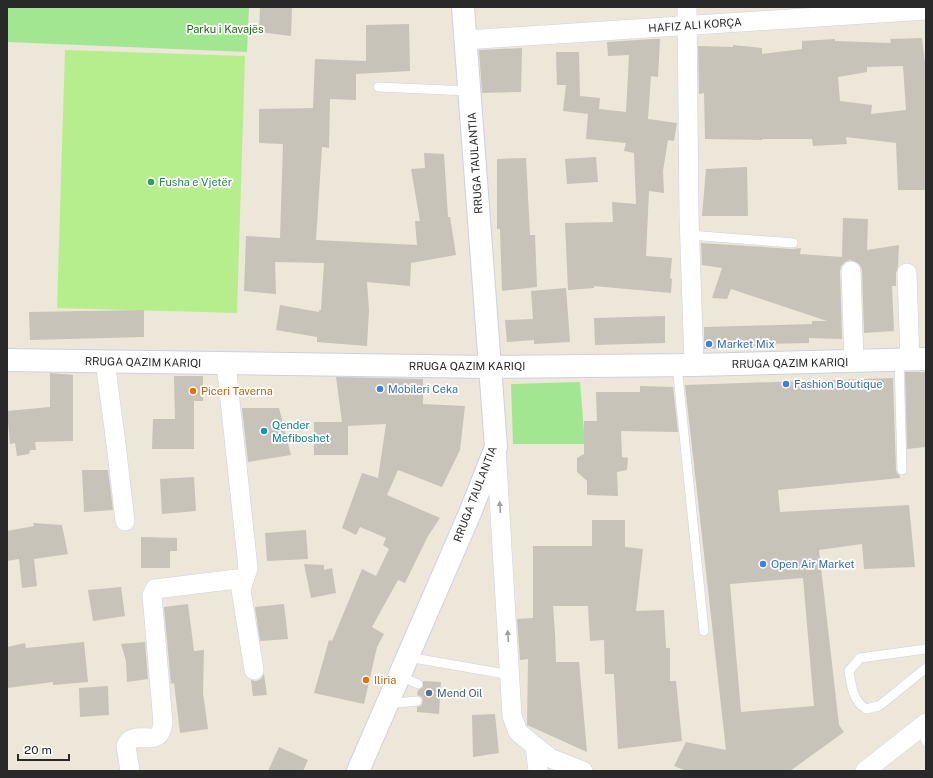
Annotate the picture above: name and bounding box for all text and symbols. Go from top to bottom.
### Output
street label: HAFIZ ALI KORÇA [648,16,742,35]
park label: Parku i Kavajës [186,23,264,35]
street label: RRUGA TAULANTIA [465,112,485,214]
place label: Fusha e Vjetër [159,176,232,188]
marker: Fusha e Vjetër [146,177,156,187]
place label: Market Mix [717,338,775,350]
marker: Market Mix [704,339,714,349]
street label: RRUGA QAZIM KARIQI [85,355,201,369]
street label: RRUGA QAZIM KARIQI [732,356,848,370]
street label: RRUGA QAZIM KARIQI [409,360,525,372]
place label: Fashion Boutique [794,378,883,390]
marker: Fashion Boutique [781,379,791,389]
place label: Mobileri Ceka [388,383,458,395]
marker: Mobileri Ceka [375,384,385,394]
place label: Piceri Taverna [201,385,273,397]
marker: Piceri Taverna [188,386,198,396]
place label: Qender Mefiboshet [272,419,330,444]
marker: Qender Mefiboshet [259,426,269,436]
street label: RRUGA TAULANTIA [451,444,499,544]
one-way arrow [496,501,503,513]
place label: Open Air Market [771,558,855,570]
marker: Open Air Market [758,559,768,569]
one-way arrow [505,630,512,642]
place label: Iliria [374,674,396,686]
marker: Iliria [361,675,371,685]
place label: Mend Oil [437,687,483,699]
marker: Mend Oil [424,688,434,698]
scale bar [18,736,69,762]
text: 20 m [24,743,52,757]

